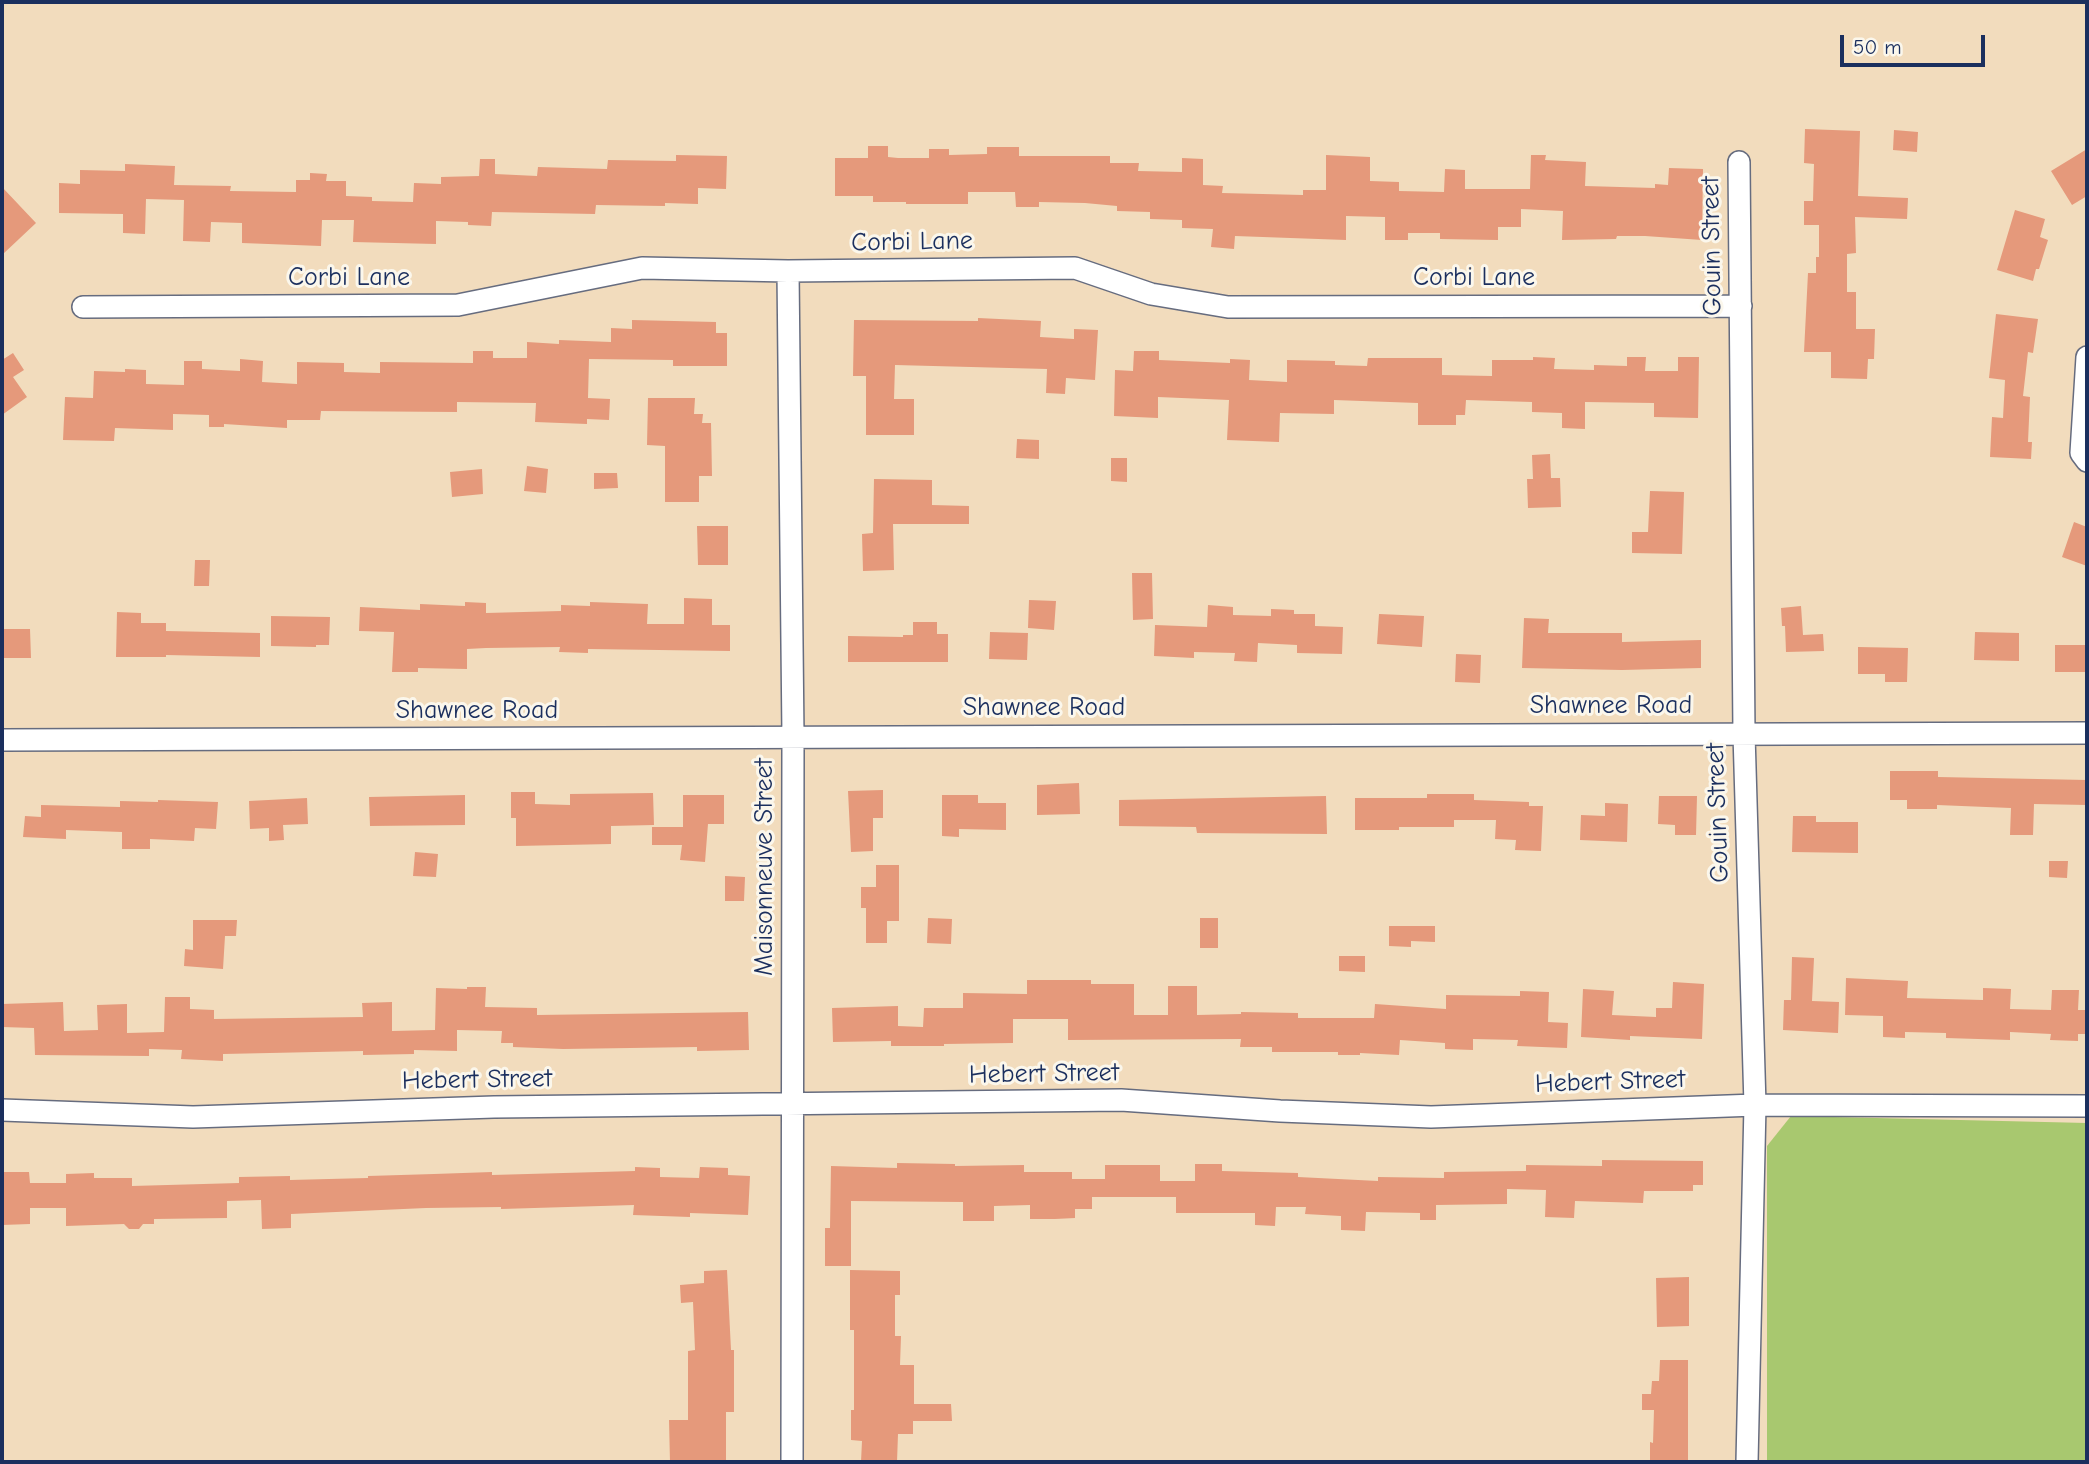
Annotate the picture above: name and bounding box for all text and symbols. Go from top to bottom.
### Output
scale bar [1844,21,1989,65]
text: 50 m [1853,35,1902,59]
street label: Gouin Street [1695,176,1729,316]
street label: Corbi Lane [851,225,973,259]
street label: Corbi Lane [288,262,410,294]
street label: Corbi Lane [1413,262,1535,294]
street label: Shawnee Road [1530,690,1692,722]
street label: Shawnee Road [963,692,1125,724]
street label: Shawnee Road [396,695,558,727]
street label: Gouin Street [1700,743,1736,883]
street label: Maisonneuve Street [749,758,781,976]
street label: Hebert Street [969,1057,1119,1091]
street label: Hebert Street [402,1063,552,1097]
street label: Hebert Street [1534,1064,1686,1100]

